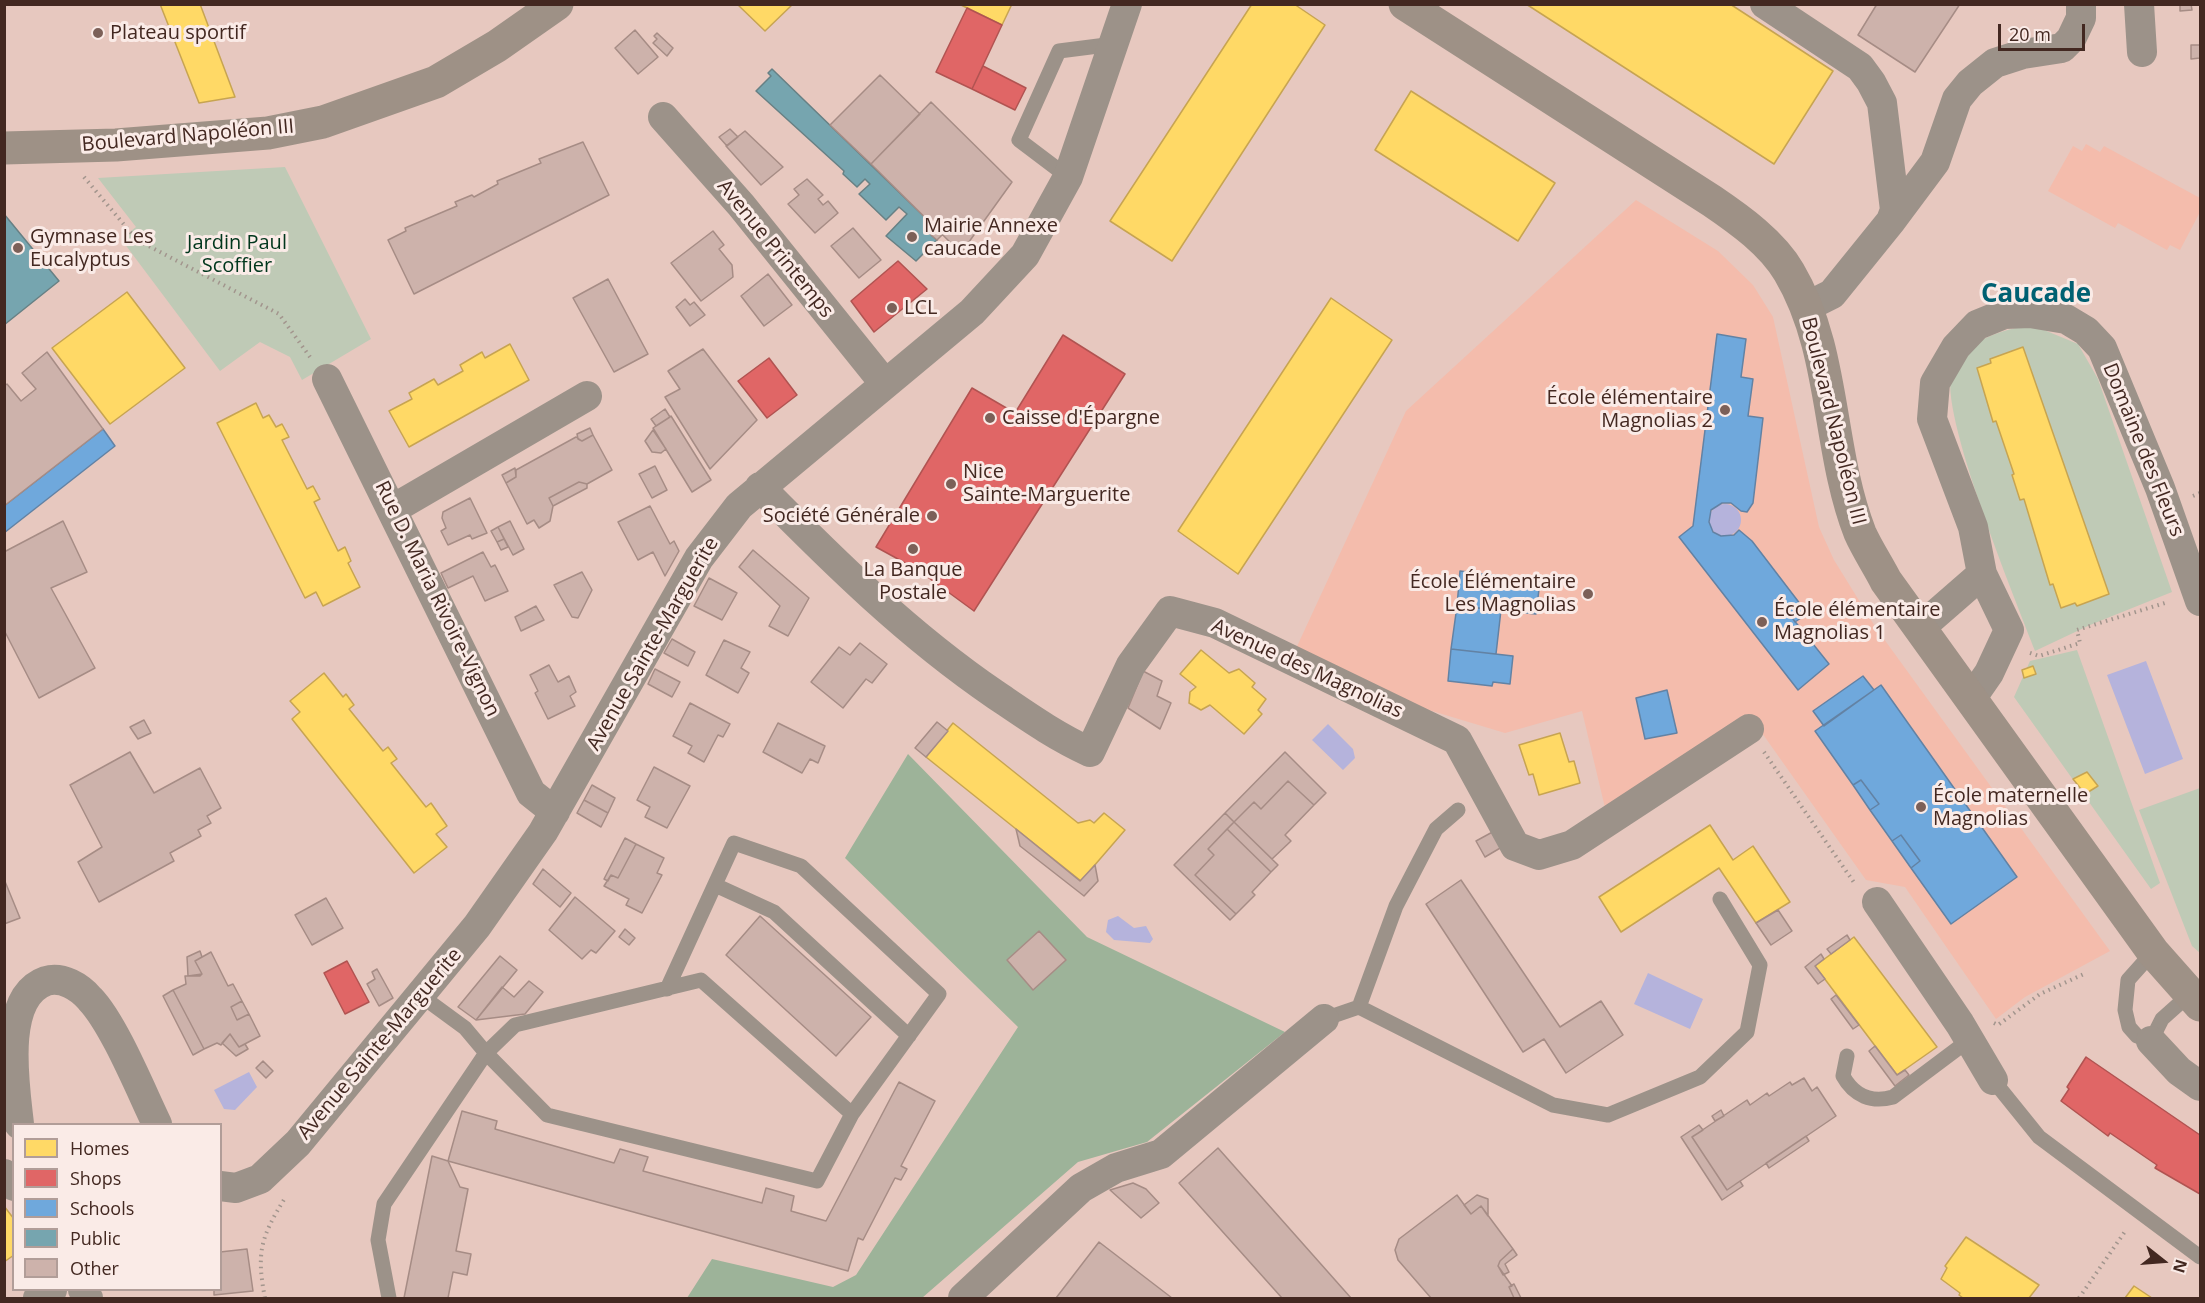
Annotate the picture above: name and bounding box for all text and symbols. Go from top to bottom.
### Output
scale bar [2001,12,2088,50]
place label: Plateau sportif [110,21,246,45]
text: 20 m [2009,22,2051,46]
marker: Plateau sportif [91,26,105,40]
street label: Boulevard Napoléon III [81,115,295,157]
street label: Avenue Printemps [712,175,838,323]
place label: Mairie Annexe caucade [924,214,1058,261]
place label: Gymnase Les Eucalyptus [30,225,154,272]
marker: Mairie Annexe caucade [905,230,919,244]
park label: Jardin Paul Scoffier [187,231,287,278]
marker: Gymnase Les Eucalyptus [11,241,25,255]
district label: Caucade [1981,279,2091,311]
place label: LCL [904,296,937,320]
marker: LCL [885,301,899,315]
street label: Boulevard Napoléon III [1796,315,1870,527]
street label: Domaine des Fleurs [2097,360,2189,540]
place label: École élémentaire Magnolias 2 [1547,386,1713,433]
marker: École élémentaire Magnolias 2 [1718,403,1732,417]
place label: Caisse d'Épargne [1002,406,1160,430]
marker: Caisse d'Épargne [983,411,997,425]
place label: Nice Sainte-Marguerite [963,460,1130,507]
street label: Rue D. Maria Rivoire-Vignon [369,477,505,721]
marker: Nice Sainte-Marguerite [944,477,958,491]
place label: Société Générale [763,504,920,528]
marker: Société Générale [925,509,939,523]
street label: Avenue Sainte-Marguerite [582,533,724,755]
marker: La Banque Postale [906,542,920,556]
place label: La Banque Postale [864,558,962,605]
place label: École Élémentaire Les Magnolias [1410,570,1576,617]
marker: École Élémentaire Les Magnolias [1581,587,1595,601]
place label: École élémentaire Magnolias 1 [1774,598,1940,645]
street label: Avenue des Magnolias [1208,614,1406,724]
marker: École élémentaire Magnolias 1 [1755,615,1769,629]
place label: École maternelle Magnolias [1933,784,2088,831]
marker: École maternelle Magnolias [1914,800,1928,814]
street label: Avenue Sainte-Marguerite [293,944,467,1144]
legend [12,1123,222,1291]
text: Homes [70,1136,129,1160]
text: Shops [70,1166,121,1190]
text: Schools [70,1196,134,1220]
text: Public [70,1226,121,1250]
north arrow [2133,1231,2193,1291]
text: Other [70,1256,119,1280]
text: N [2168,1257,2193,1276]

